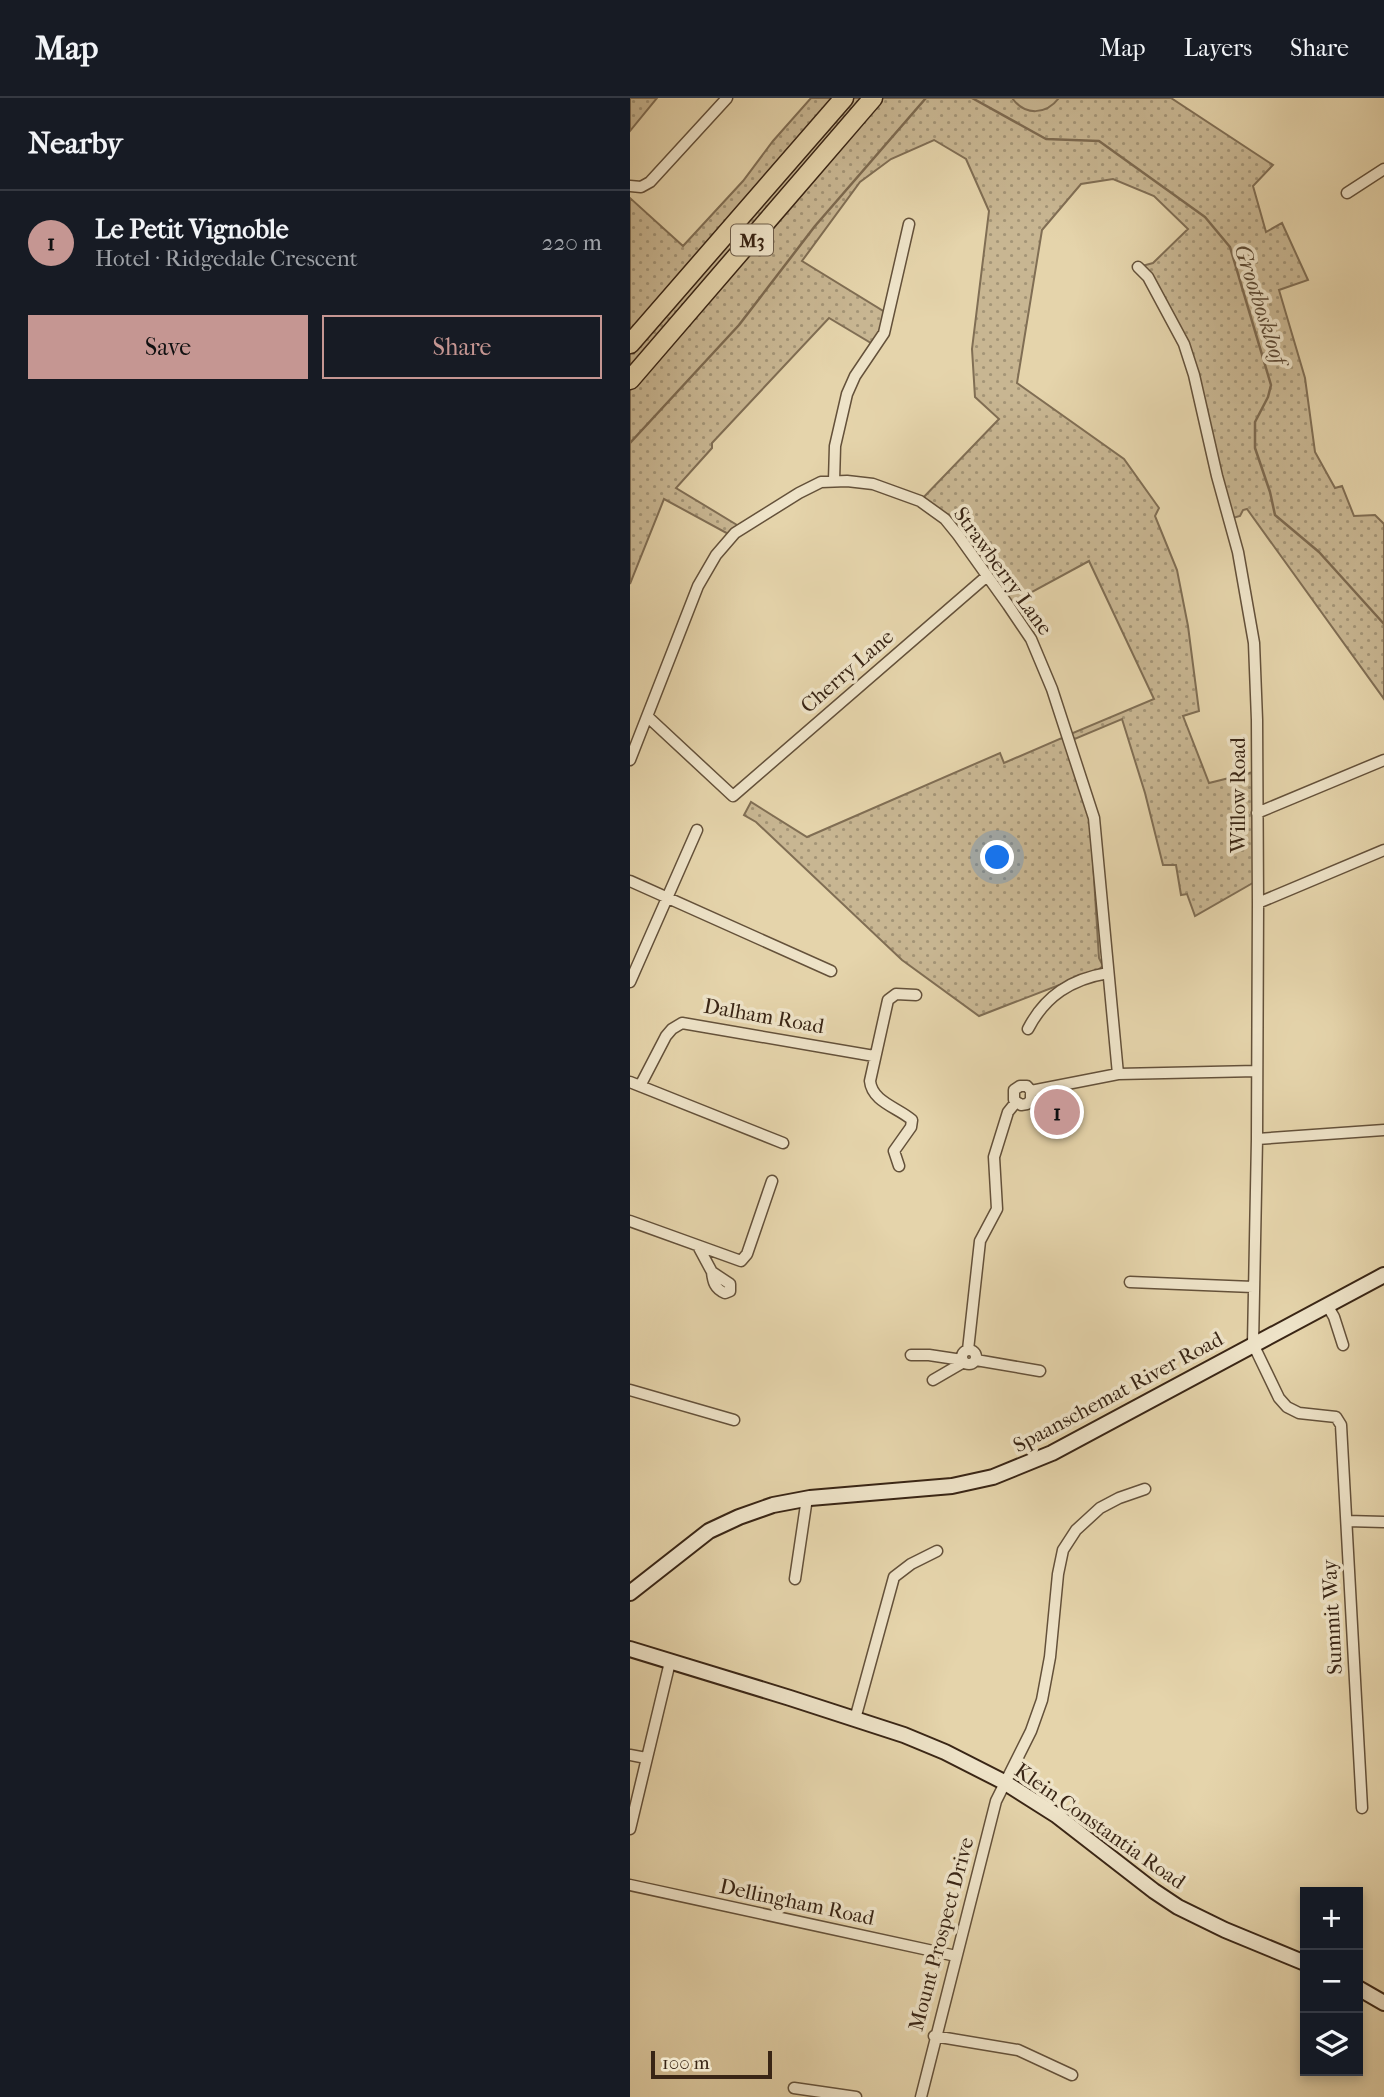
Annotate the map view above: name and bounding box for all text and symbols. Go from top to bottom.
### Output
text: Map [35,29,98,68]
text: Map [1100,34,1146,62]
text: Layers [1184,34,1252,62]
text: Share [1290,34,1349,62]
text: Nearby [28,126,123,161]
text: Le Petit Vignoble [95,214,289,245]
road number: M3 [731,224,773,256]
text: 1 [47,229,55,256]
text: 220 m [542,229,602,256]
water label: Grootboskloof [1228,241,1294,373]
text: Hotel · Ridgedale Crescent [95,245,358,272]
button: Save [28,315,308,379]
button: Share [322,315,602,379]
street label: Strawberry Lane [949,502,1057,640]
street label: Cherry Lane [796,624,898,718]
street label: Willow Road [1226,737,1250,854]
your location [980,840,1014,874]
street label: Dalham Road [702,994,827,1038]
pin: 1 [1034,1086,1080,1138]
street label: Spaanschemat River Road [1009,1326,1227,1457]
street label: Summit Way [1317,1558,1347,1675]
street label: Klein Constantia Road [1010,1758,1190,1894]
street label: Mount Prospect Drive [904,1835,978,2033]
street label: Dellingham Road [717,1874,877,1930]
map controls [1300,1887,1363,2076]
button: + [1300,1887,1363,1950]
button: − [1300,1950,1363,2013]
button: layers [1300,2013,1363,2076]
scale bar [651,2048,772,2080]
text: 100 m [662,2052,710,2074]

